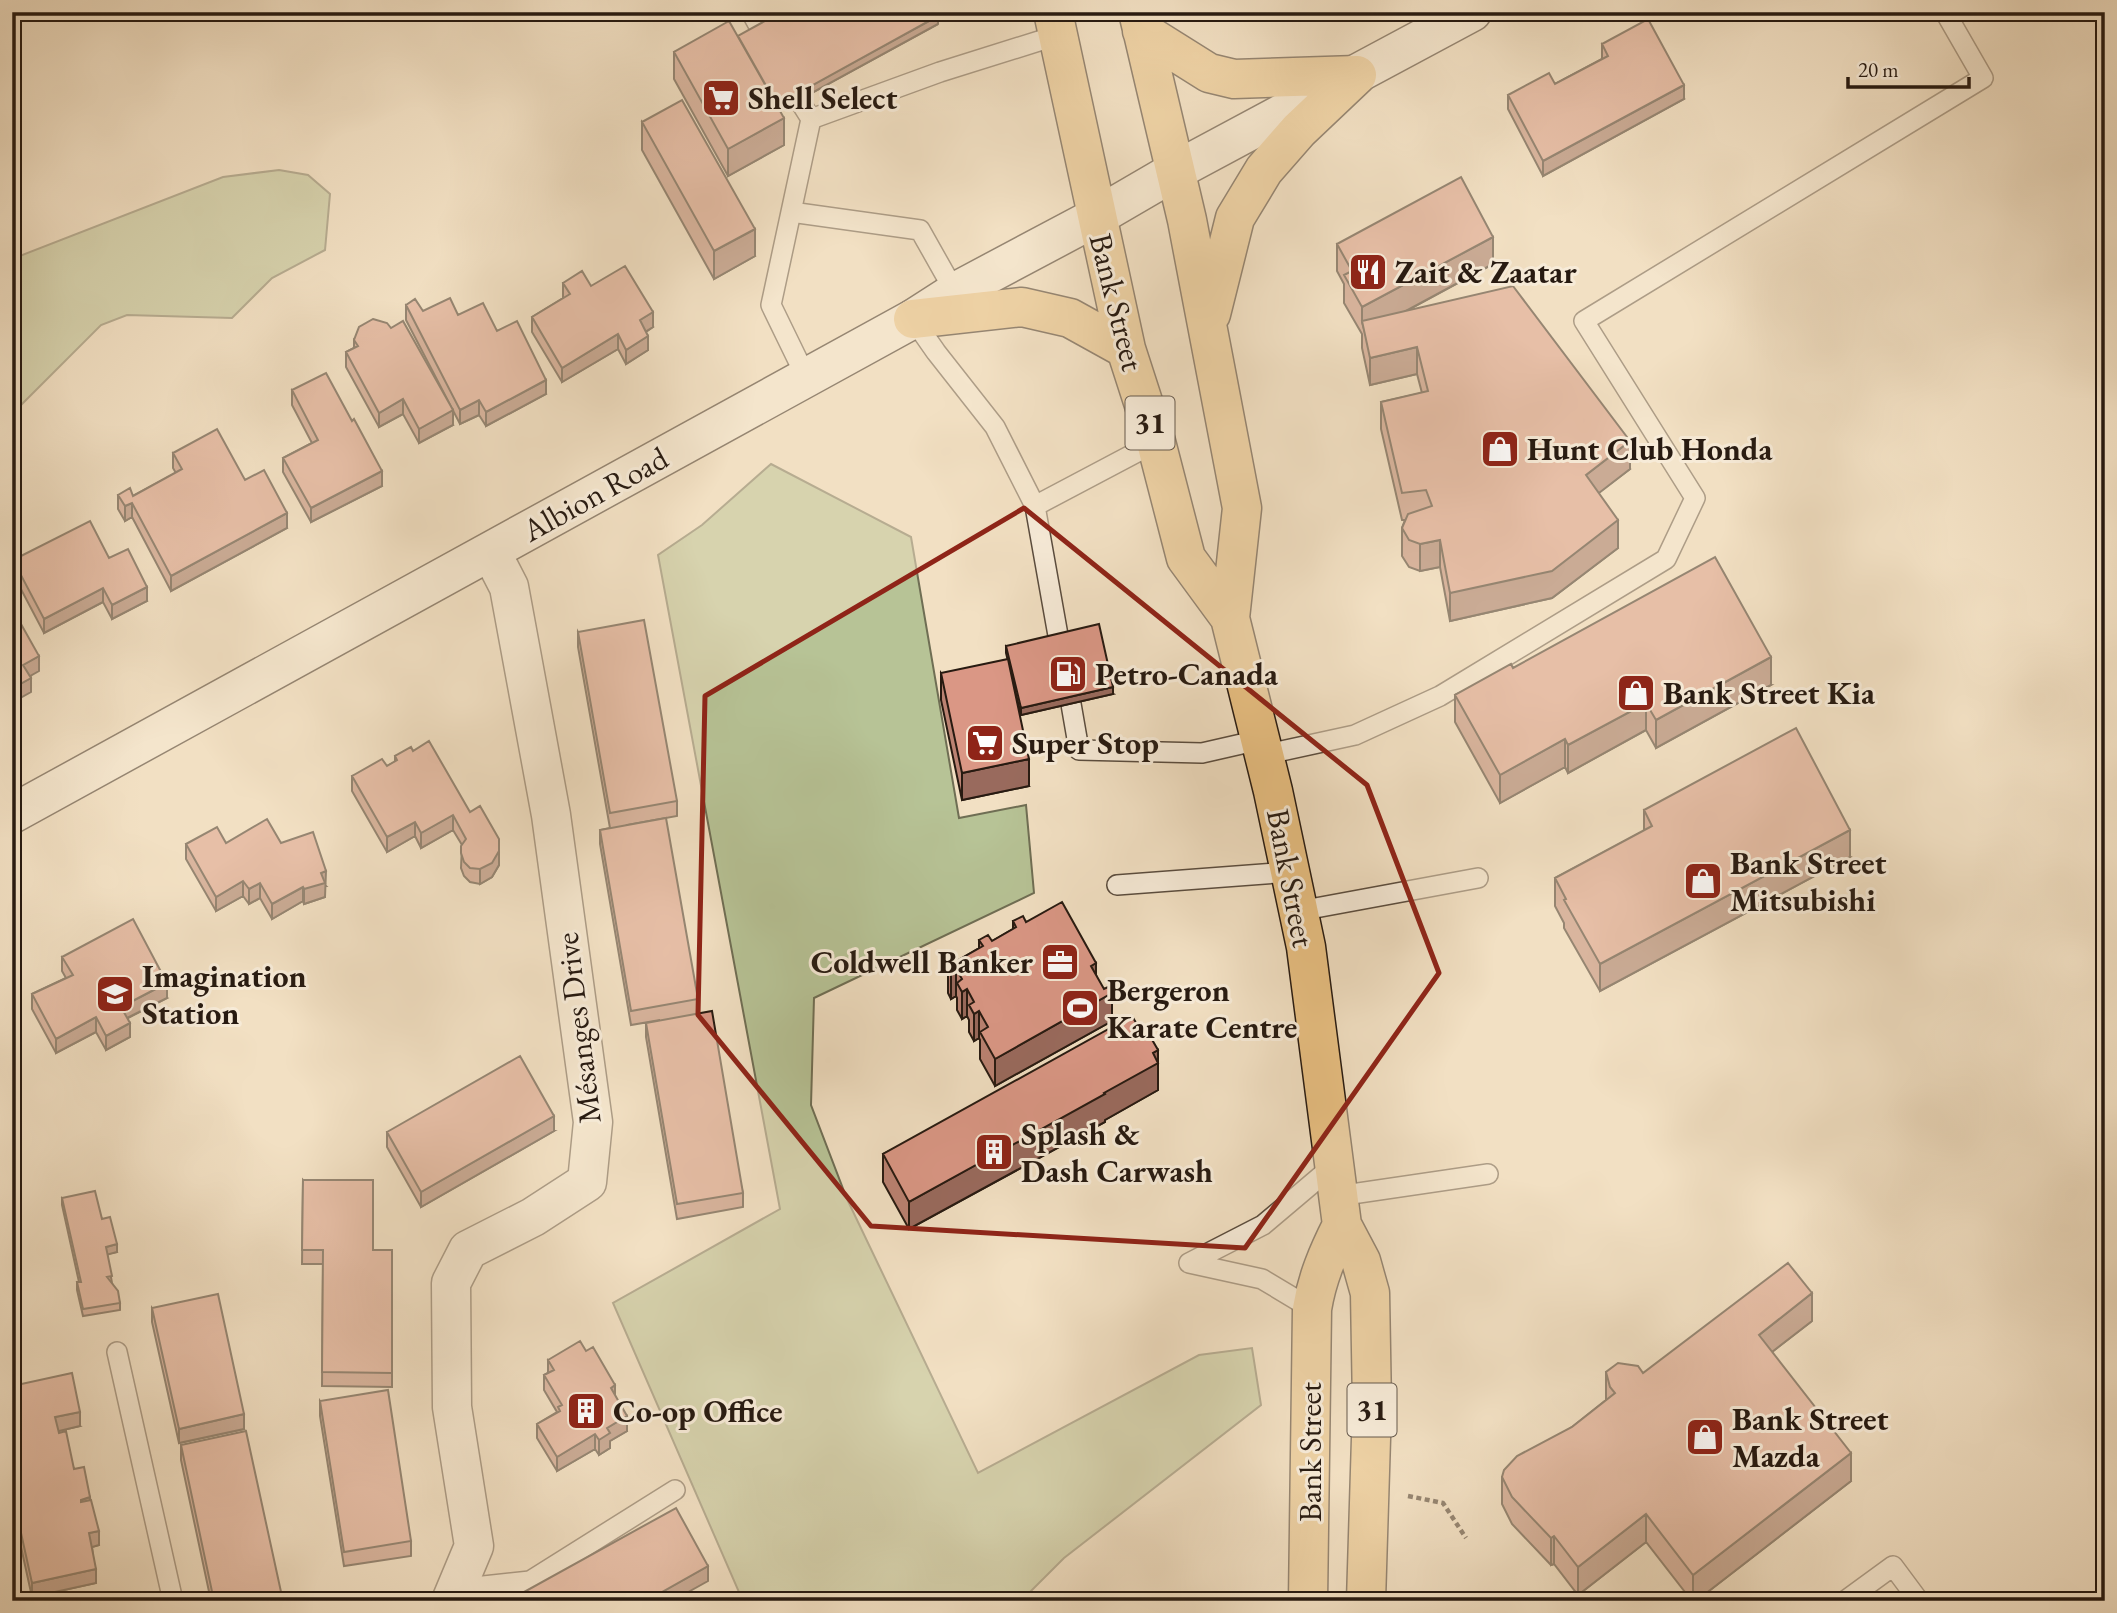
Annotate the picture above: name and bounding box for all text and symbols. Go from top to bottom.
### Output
scale bar [1848,46,1968,90]
text: 20 m [1858,56,1899,83]
supermarket icon: Shell Select [700,77,742,119]
place label: Shell Select [748,77,897,119]
street label: Bank Street [1080,229,1154,375]
restaurant icon: Zait & Zaatar [1347,251,1389,293]
place label: Zait & Zaatar [1395,251,1577,293]
road number: 31 [1126,396,1174,450]
shop icon: Hunt Club Honda [1479,428,1521,470]
place label: Hunt Club Honda [1527,428,1774,470]
street label: Albion Road [514,436,676,552]
fuel station icon: Petro-Canada [1047,653,1089,695]
place label: Petro-Canada [1095,653,1279,695]
shop icon: Bank Street Kia [1615,672,1657,714]
place label: Bank Street Kia [1663,672,1876,714]
supermarket icon: Super Stop [964,722,1006,764]
place label: Super Stop [1012,722,1159,764]
street label: Bank Street [1257,805,1325,951]
place label: Bank Street Mitsubishi [1730,842,1887,921]
shop icon: Bank Street Mitsubishi [1682,860,1724,902]
street label: Mésanges Drive [545,930,611,1126]
place label: Coldwell Banker [811,941,1034,983]
office icon: Coldwell Banker [1039,941,1081,983]
place label: Imagination Station [142,955,307,1034]
place label: Bergeron Karate Centre [1107,969,1297,1048]
school or university icon: Imagination Station [94,973,136,1015]
sports icon: Bergeron Karate Centre [1059,987,1101,1029]
place label: Splash & Dash Carwash [1021,1113,1213,1192]
building icon: Splash & Dash Carwash [973,1131,1015,1173]
street label: Bank Street [1289,1382,1331,1522]
road number: 31 [1348,1384,1396,1436]
building icon: Co-op Office [565,1390,607,1432]
place label: Co-op Office [613,1390,783,1432]
place label: Bank Street Mazda [1732,1398,1889,1477]
shop icon: Bank Street Mazda [1684,1416,1726,1458]

